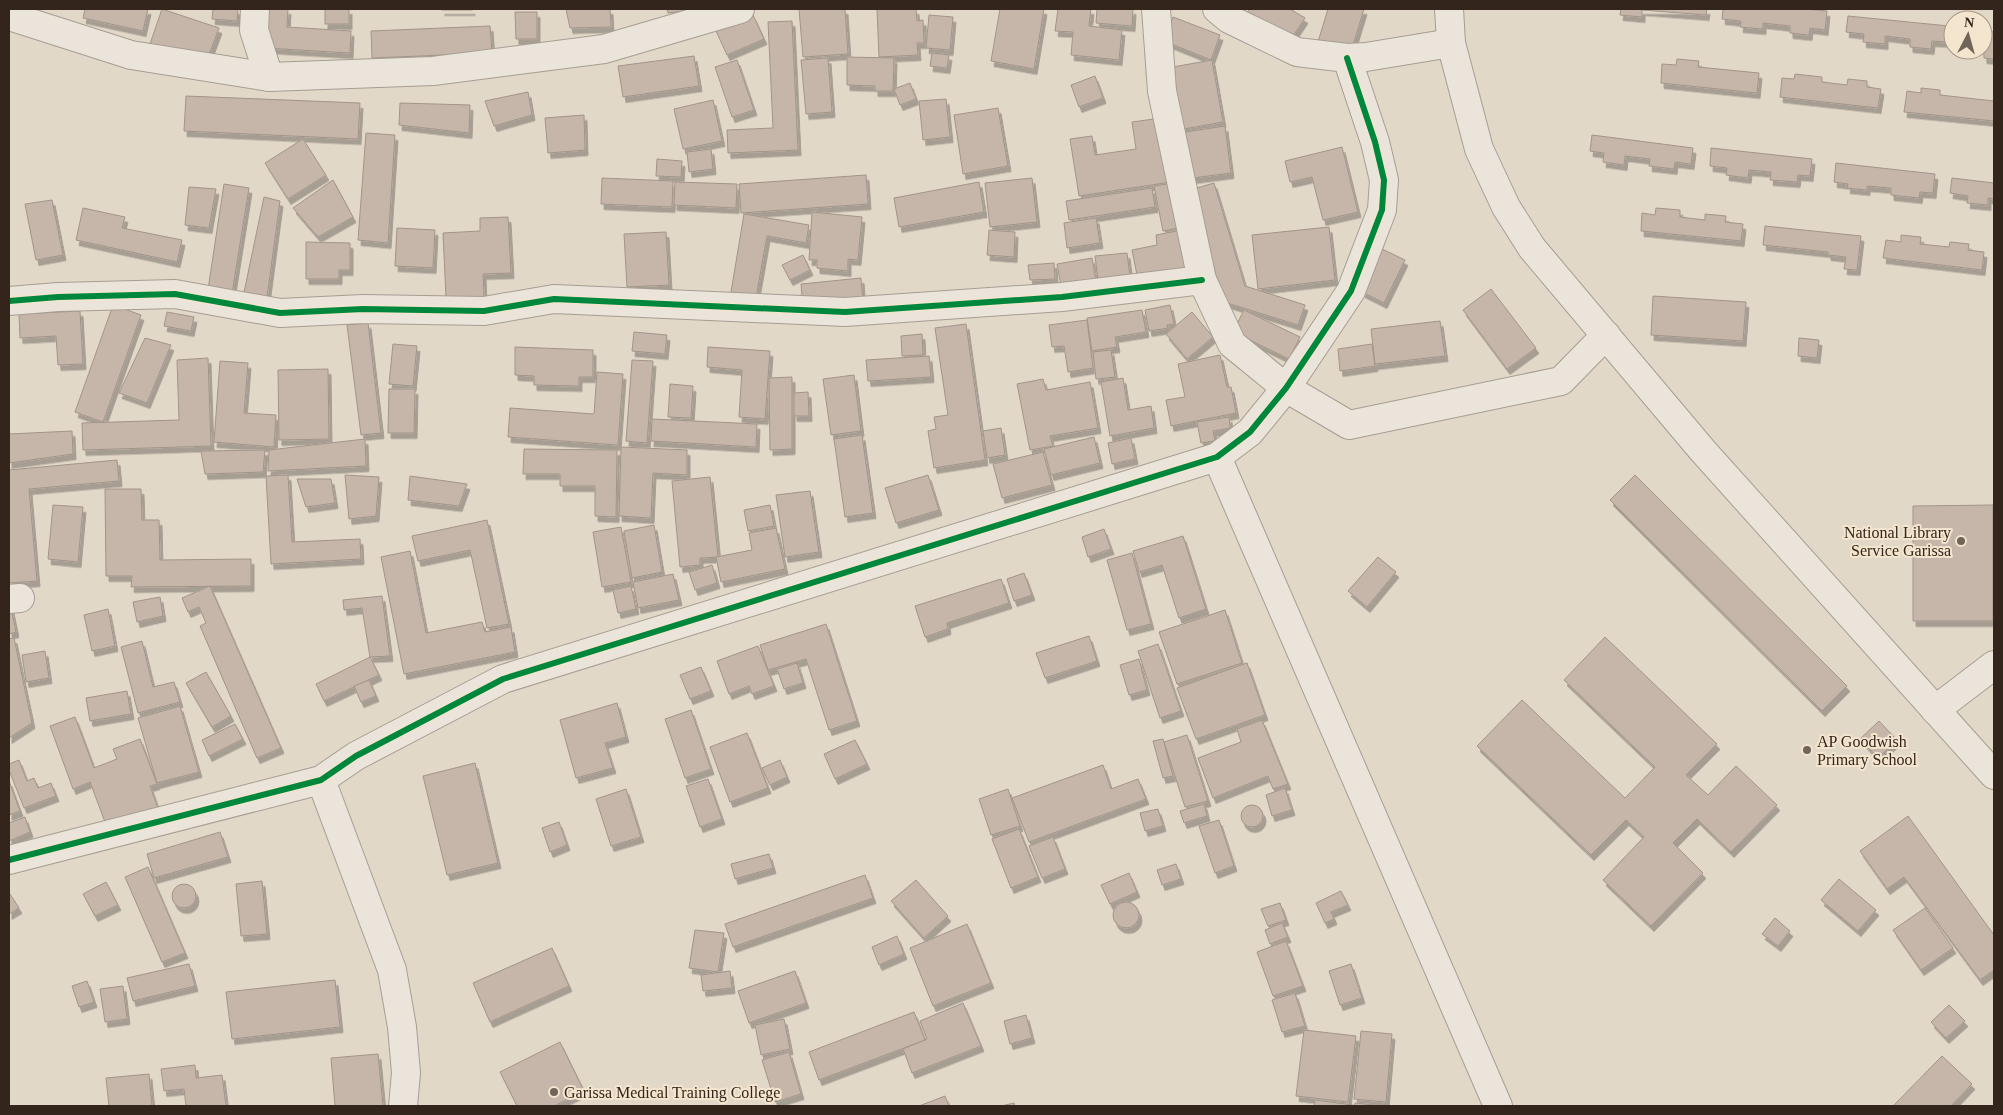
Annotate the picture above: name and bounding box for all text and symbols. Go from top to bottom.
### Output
north arrow [1943,10,1993,60]
text: N [1963,15,1975,31]
place label: National Library Service Garissa [1844,524,1951,559]
marker: National Library Service Garissa [1955,535,1967,547]
place label: AP Goodwish Primary School [1817,733,1918,769]
marker: AP Goodwish Primary School [1801,744,1813,756]
place label: Garissa Medical Training College [564,1084,780,1102]
marker: Garissa Medical Training College [548,1086,560,1098]

